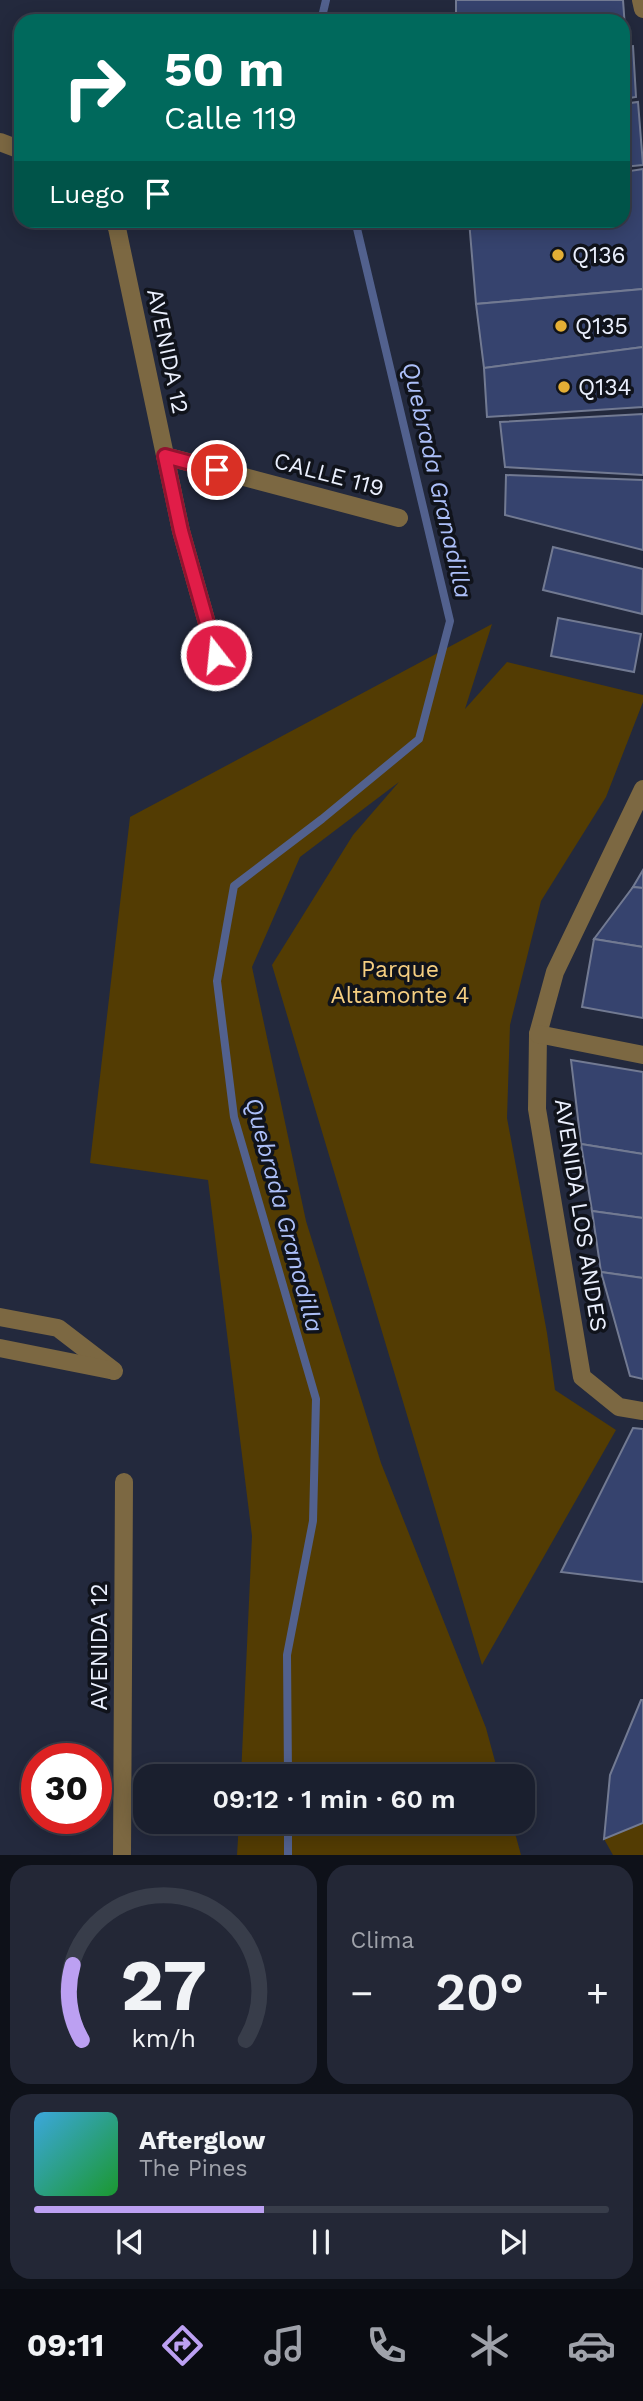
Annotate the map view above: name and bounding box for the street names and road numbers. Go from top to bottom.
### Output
street label: AVENIDA 12 [141,286,194,416]
street label: CALLE 119 [271,447,387,502]
street label: AVENIDA LOS ANDES [549,1097,612,1333]
street label: AVENIDA 12 [86,1583,113,1711]

